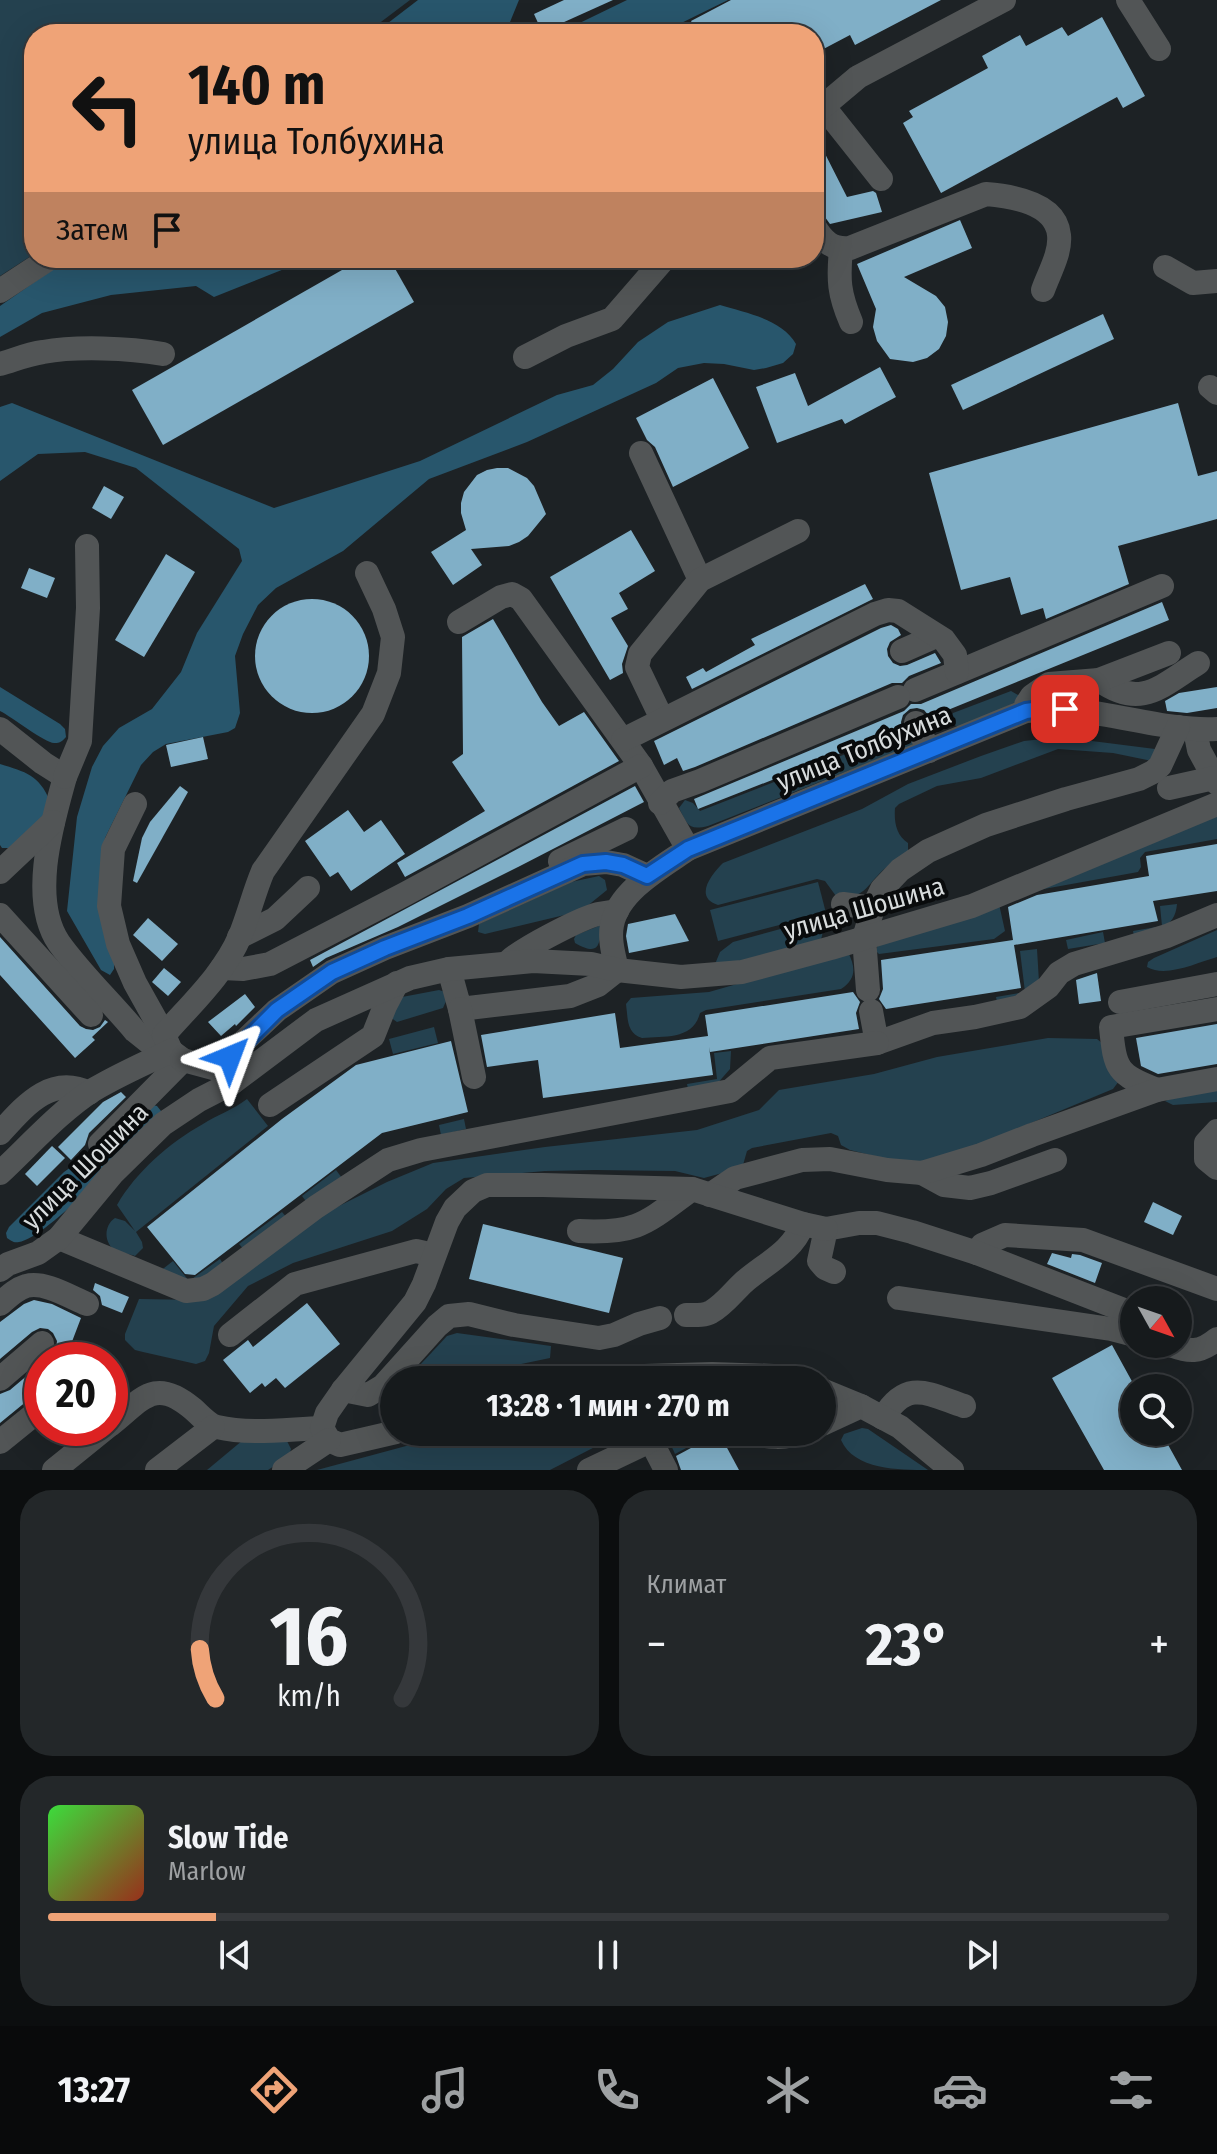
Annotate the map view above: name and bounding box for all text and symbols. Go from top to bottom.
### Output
text: 140 m [188,52,325,119]
icon: left [56,56,160,160]
text: улица Толбухина [188,120,445,164]
icon: arrive [145,208,189,252]
text: Затем [56,212,129,248]
pin [1031,675,1099,743]
icon: arrive [1043,687,1087,731]
street label: улица Толбухина [772,699,956,798]
street label: улица Шошина [780,871,948,946]
position arrow [188,1015,272,1099]
street label: улица Шошина [16,1097,155,1236]
north arrow [1120,1286,1192,1358]
map controls [1120,1286,1192,1446]
speed limit sign: 20 [24,1342,128,1446]
button: search [1120,1374,1192,1446]
text: 13:28 · 1 мин · 270 m [486,1388,730,1424]
text: Климат [647,1569,726,1600]
text: 16 [270,1587,349,1687]
text: 23° [866,1609,950,1681]
text: − [647,1618,666,1671]
text: + [1149,1618,1169,1671]
text: km/h [277,1679,341,1714]
text: Slow Tide [168,1820,289,1856]
text: Marlow [168,1856,246,1887]
icon: previous [213,1933,257,1977]
icon: pause [586,1933,630,1977]
icon: next [960,1933,1004,1977]
icon: directions [246,2062,302,2118]
icon: music [417,2062,473,2118]
icon: phone [589,2062,645,2118]
icon: climate [760,2062,816,2118]
icon: car [932,2062,988,2118]
icon: filters [1103,2062,1159,2118]
text: 13:27 [58,2068,130,2112]

